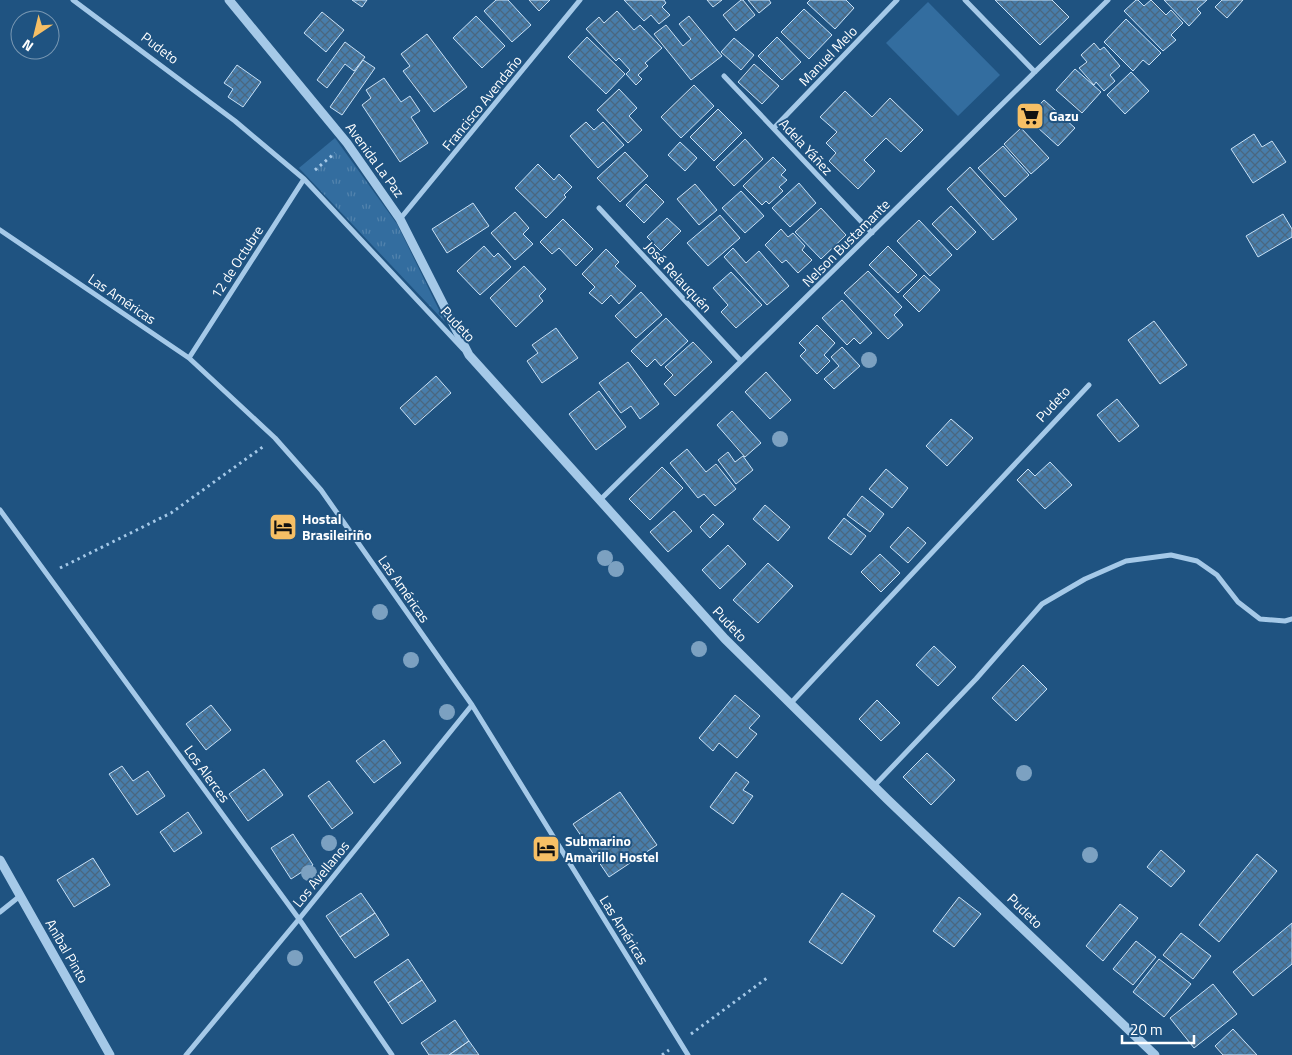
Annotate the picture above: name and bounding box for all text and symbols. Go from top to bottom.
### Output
north arrow [10,10,60,60]
street label: Manuel Melo [794,21,862,90]
street label: Pudeto [137,26,184,69]
text: N [17,35,37,57]
street label: Francisco Avendaño [437,51,527,155]
supermarket icon: Gazu [1015,101,1045,131]
place label: Gazu [1049,105,1079,126]
street label: Adela Yáñez [775,114,838,180]
street label: Avenida La Paz [341,118,410,202]
street label: Nelson Bustamante [797,194,894,291]
street label: 12 de Octubre [205,221,268,302]
street label: José Relauquén [640,236,717,317]
street label: Las Américas [84,268,160,329]
street label: Pudeto [436,301,481,346]
street label: Pudeto [1030,381,1075,426]
place label: Hostal Brasileiriño [302,508,372,545]
hotel icon: Hostal Brasileiriño [268,512,298,542]
street label: Las Américas [373,551,435,627]
street label: Pudeto [708,601,753,646]
street label: Los Alerces [179,741,235,807]
place label: Submarino Amarillo Hostel [565,830,659,867]
hotel icon: Submarino Amarillo Hostel [531,834,561,864]
street label: Los Avellanos [287,836,354,911]
street label: Pudeto [1003,888,1048,933]
street label: Las Américas [595,891,654,968]
street label: Aníbal Pinto [41,915,94,987]
scale bar [1122,1012,1194,1044]
text: 20 m [1130,1018,1163,1041]

